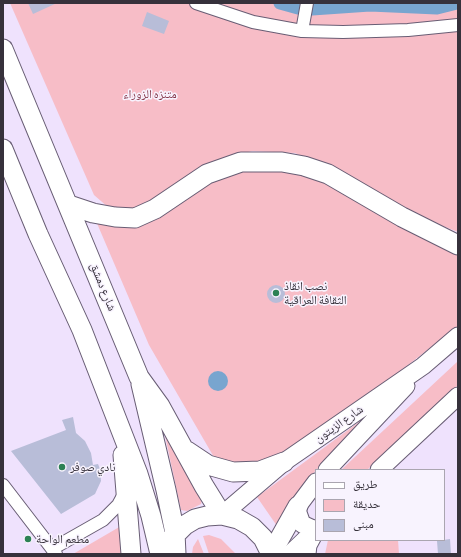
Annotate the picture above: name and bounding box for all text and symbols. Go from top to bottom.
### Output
park label: متنزه الزوراء [123,87,177,101]
street label: شارع دمشق [87,261,119,313]
place label: نصب انقاذ الثقافة العراقية [284,279,347,307]
marker: نصب انقاذ الثقافة العراقية [271,288,281,298]
street label: شارع الزيتون [312,402,366,446]
place label: نادي صوفر [70,460,116,474]
marker: نادي صوفر [57,462,67,472]
legend [315,469,445,541]
text: طريق [353,478,378,490]
text: حديقة [353,498,381,510]
text: مبنى [353,518,374,530]
place label: مطعم الواحة [36,532,89,546]
marker: مطعم الواحة [23,534,33,544]

